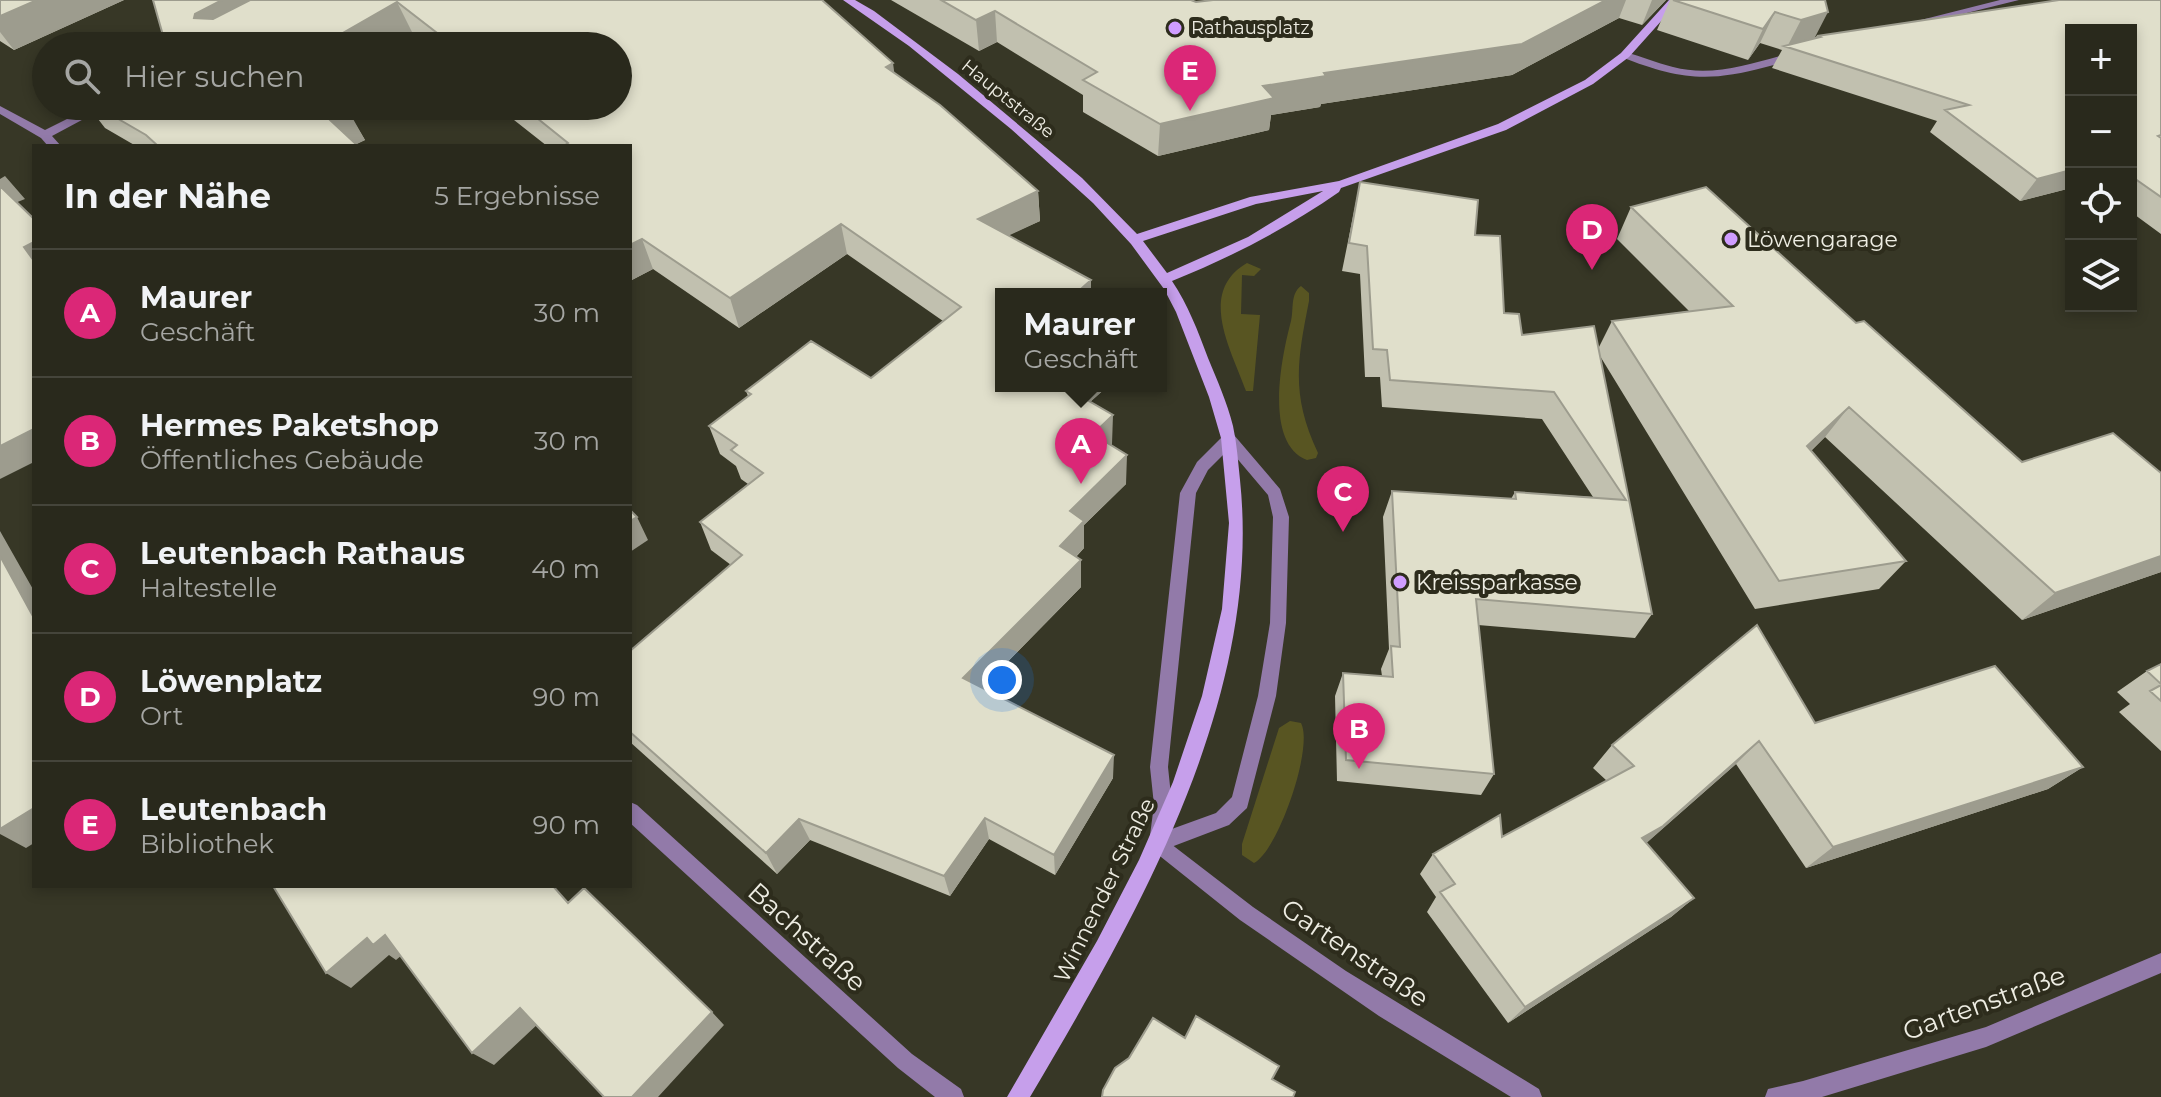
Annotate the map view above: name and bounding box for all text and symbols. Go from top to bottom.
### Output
place label: Rathausplatz [1191,17,1310,39]
marker: Rathausplatz [1166,19,1184,37]
map controls [2065,24,2137,312]
button: + [2065,24,2137,96]
search box [32,32,632,120]
pin: E [1164,45,1216,111]
icon: search [60,54,104,98]
street label: Hauptstraße [957,55,1059,143]
text: Hier suchen [124,58,305,95]
button: − [2065,96,2137,168]
button: locate [2065,168,2137,240]
text: In der Nähe [64,175,271,217]
text: 5 Ergebnisse [434,180,600,212]
pin: D [1566,204,1618,270]
place label: Löwengarage [1747,226,1898,253]
marker: Löwengarage [1722,230,1740,248]
button: layers [2065,240,2137,312]
text: Maurer [140,279,252,316]
popup [995,288,1167,392]
text: A [80,297,100,329]
text: 30 m [534,297,600,329]
text: Maurer [1023,306,1136,343]
text: Geschäft [140,316,255,348]
text: Geschäft [1023,343,1139,375]
text: Hermes Paketshop [140,407,439,444]
pin: A [1055,418,1107,484]
text: B [80,425,100,457]
text: 30 m [534,425,600,457]
text: Öffentliches Gebäude [140,444,424,476]
pin: C [1317,466,1369,532]
text: Leutenbach Rathaus [140,535,465,572]
text: C [81,553,99,585]
text: 40 m [531,553,600,585]
place label: Kreissparkasse [1416,569,1578,596]
text: Haltestelle [140,572,277,604]
marker: Kreissparkasse [1391,573,1409,591]
your location [982,660,1022,700]
text: Löwenplatz [140,663,322,700]
text: D [79,681,101,713]
text: 90 m [533,681,600,713]
text: Ort [140,700,183,732]
pin: B [1333,703,1385,769]
text: Leutenbach [140,791,327,828]
street label: Winnender Straße [1048,794,1161,987]
text: E [81,809,99,841]
text: 90 m [533,809,600,841]
text: Bibliothek [140,828,274,860]
street label: Bachstraße [741,876,873,998]
street label: Gartenstraße [1275,892,1435,1014]
street label: Gartenstraße [1898,959,2070,1047]

